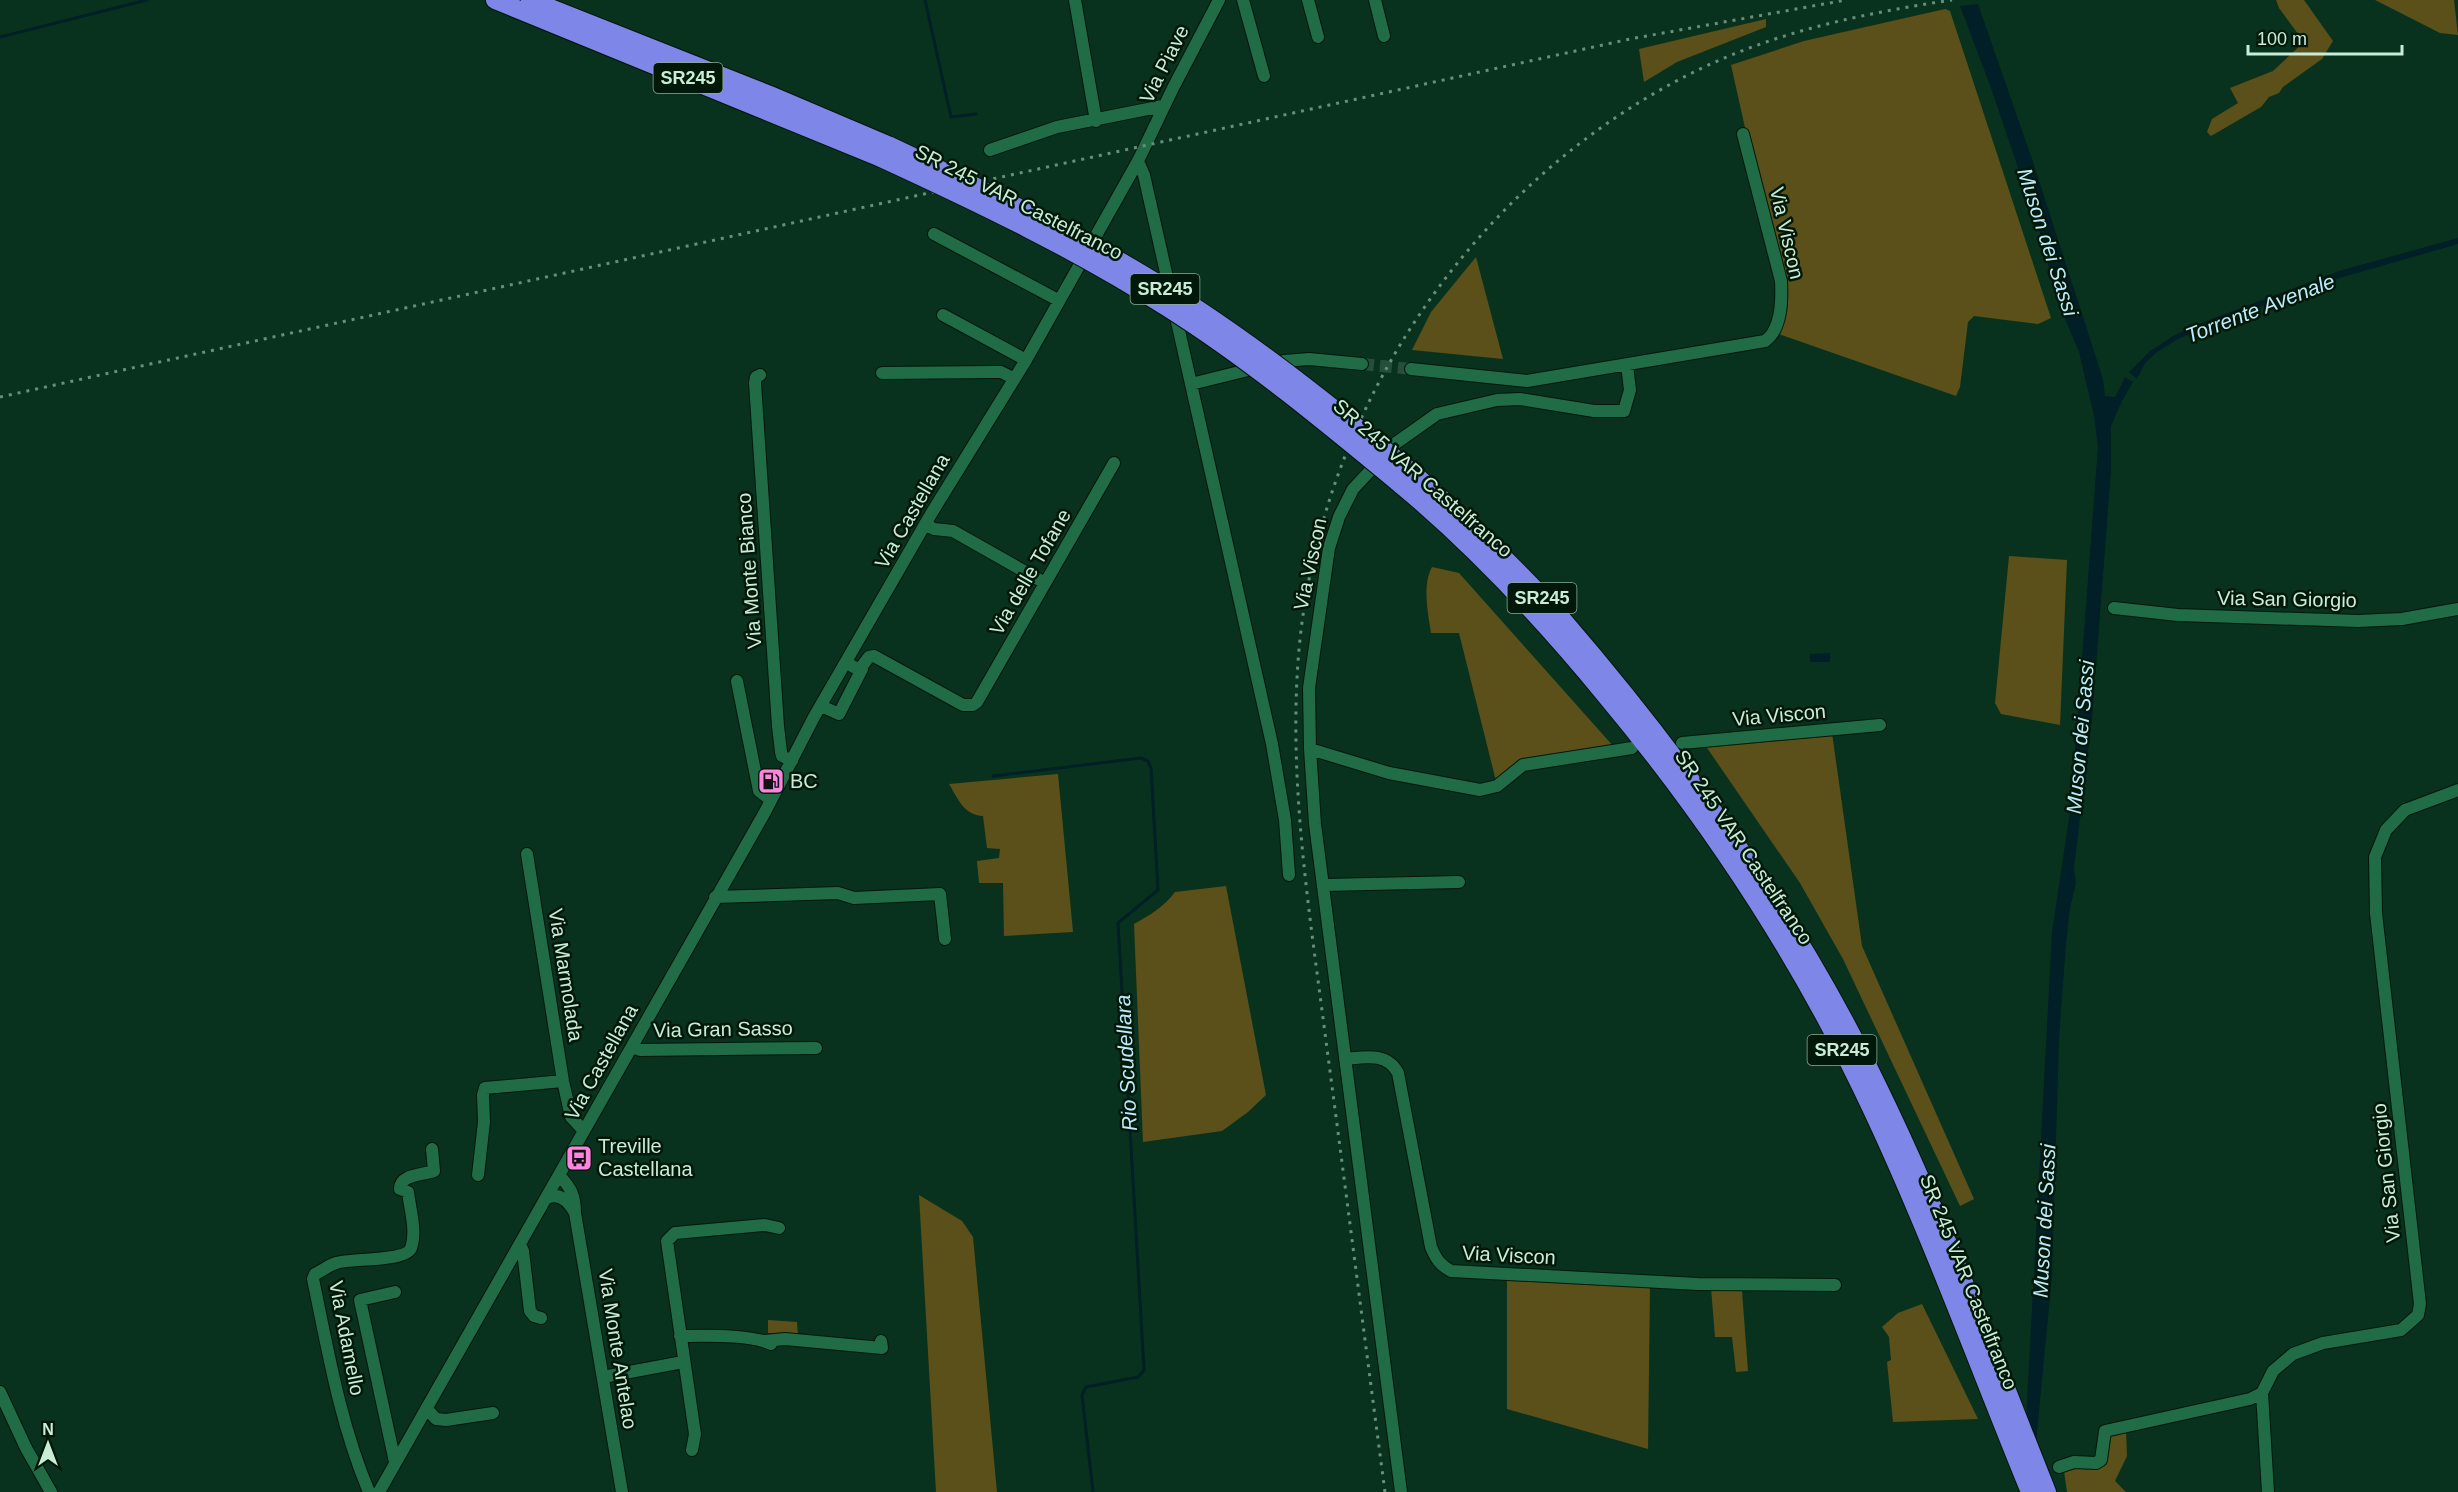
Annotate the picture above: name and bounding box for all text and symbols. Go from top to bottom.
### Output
scale bar [2248,18,2402,56]
street label: Via Piave [1135,22,1193,106]
text: 100 m [2257,29,2307,49]
road number: SR245 [654,63,722,93]
street label: SR 245 VAR Castelfranco [912,140,1126,264]
water label: Muson dei Sassi [2013,165,2083,320]
street label: Via Viscon [1766,185,1808,281]
water label: Torrente Avenale [2182,269,2338,347]
road number: SR245 [1130,274,1200,304]
street label: SR 245 VAR Castelfranco [1329,394,1517,562]
street label: Via Castellana [870,449,954,572]
street label: Via Monte Bianco [733,492,765,650]
street label: Via delle Tofane [985,505,1075,639]
street label: Via Viscon [1289,516,1331,612]
road number: SR245 [1508,583,1576,613]
street label: Via San Giorgio [2217,587,2357,611]
water label: Muson dei Sassi [2062,658,2098,815]
street label: Via Viscon [1731,700,1827,730]
street label: SR 245 VAR Castelfranco [1671,746,1817,948]
fuel station icon: BC [756,766,786,796]
place label: BC [790,770,818,792]
street label: Via Marmolada [545,907,587,1044]
water label: Rio Scudellara [1111,994,1141,1132]
street label: Via Castellana [560,1000,642,1124]
street label: Via Gran Sasso [653,1017,793,1041]
road number: SR245 [1808,1035,1876,1065]
street label: Via San Giorgio [2368,1102,2404,1244]
place label: Treville Castellana [598,1135,693,1180]
water label: Muson dei Sassi [2028,1142,2060,1299]
bus stop icon: Treville Castellana [564,1143,594,1173]
street label: SR 245 VAR Castelfranco [1916,1171,2022,1393]
street label: Via Viscon [1462,1242,1556,1268]
street label: Via Monte Antelao [594,1267,642,1431]
street label: Via Adamello [325,1279,369,1397]
north arrow [18,1414,78,1474]
text: N [42,1421,54,1438]

